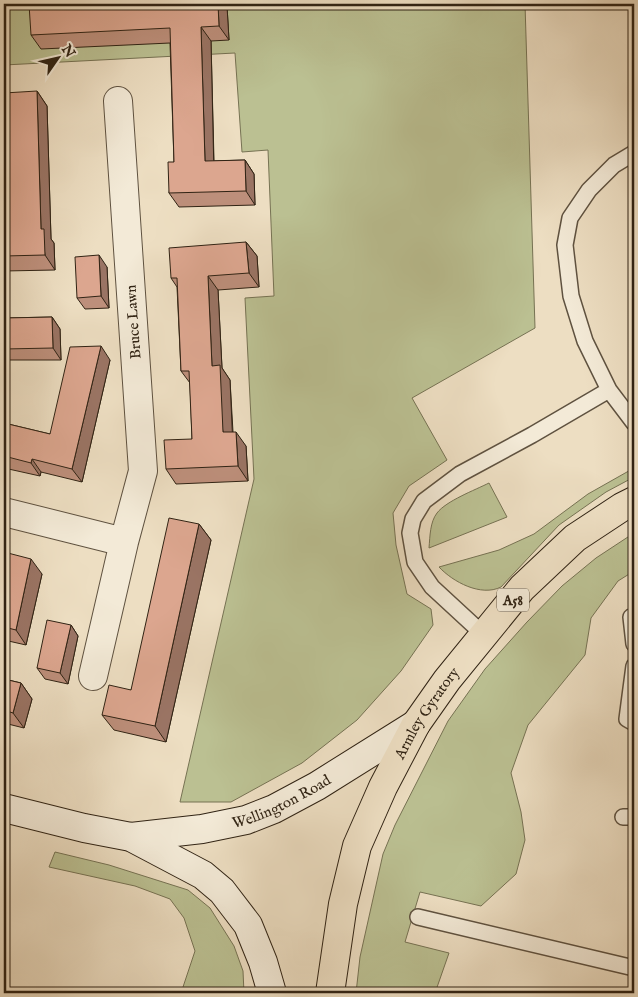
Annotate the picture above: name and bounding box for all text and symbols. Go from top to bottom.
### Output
north arrow [32,32,82,82]
text: N [57,40,79,61]
street label: Bruce Lawn [121,284,146,360]
road number: A58 [497,588,529,612]
street label: Armley Gyratory [390,663,464,763]
street label: Wellington Road [231,770,335,833]

